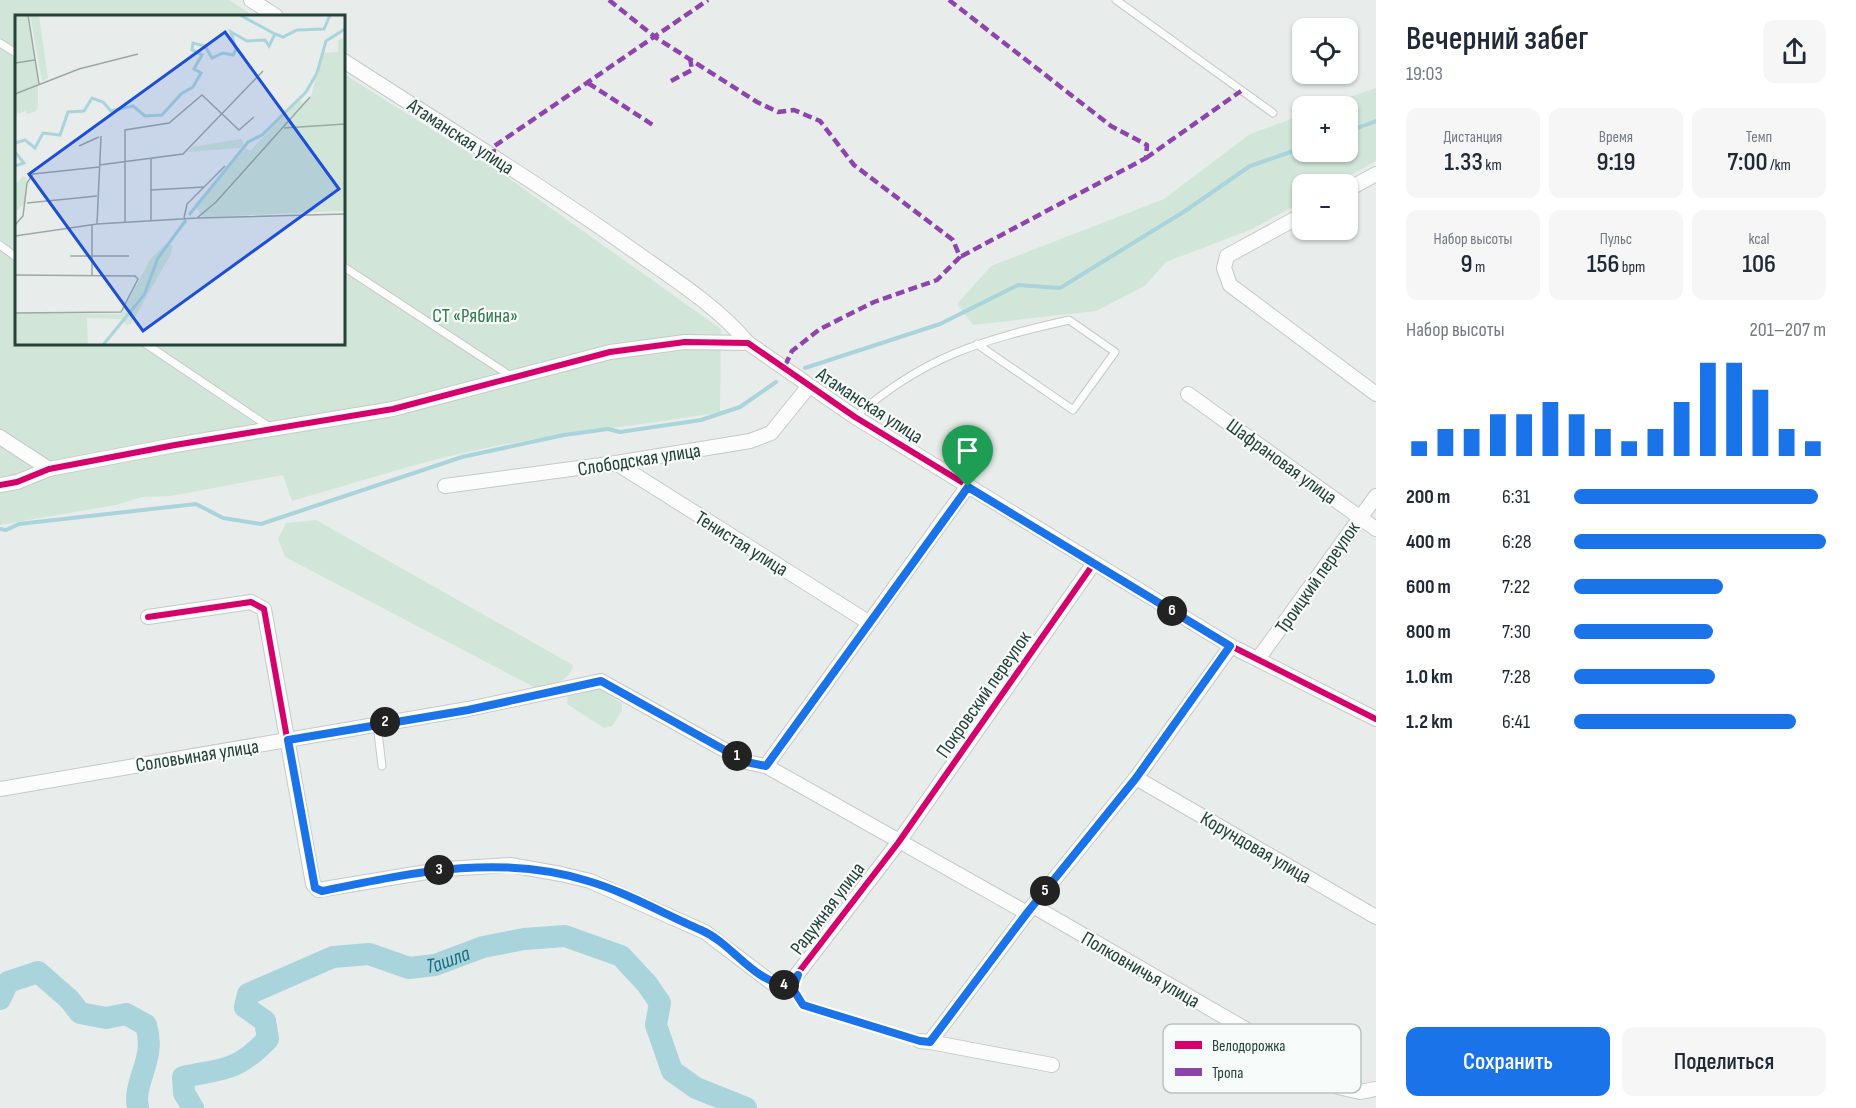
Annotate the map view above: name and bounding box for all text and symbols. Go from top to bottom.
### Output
inset map [15,15,345,345]
map controls [1292,18,1358,240]
button: locate [1292,18,1358,84]
text: Вечерний забег [1406,19,1588,59]
button: share [1763,20,1826,83]
text: 19:03 [1406,62,1443,86]
street label: Атаманская улица [402,93,518,180]
button: + [1292,96,1358,162]
text: Дистанция [1444,128,1502,147]
text: Время [1599,128,1633,147]
text: Темп [1746,128,1772,147]
text: 1.33 [1444,147,1483,178]
text: 9:19 [1596,147,1636,178]
text: 7:00 [1727,147,1767,178]
text: km [1483,156,1502,175]
text: /km [1767,156,1791,175]
button: − [1292,174,1358,240]
text: Набор высоты [1434,230,1512,249]
text: Пульс [1600,230,1632,249]
text: kcal [1748,230,1770,249]
text: 9 [1461,249,1473,280]
text: 156 [1587,249,1619,280]
text: 106 [1742,249,1776,280]
text: m [1473,258,1485,277]
text: bpm [1619,258,1645,277]
park label: СТ «Рябина» [432,304,518,328]
text: Набор высоты [1406,318,1505,342]
text: 201–207 m [1750,318,1826,342]
street label: Атаманская улица [811,362,927,449]
street label: Шафрановая улица [1221,414,1341,510]
pin [942,425,993,487]
icon: arrive [951,434,984,467]
street label: Слободская улица [576,438,702,482]
text: 200 m [1406,485,1450,509]
text: 6:31 [1502,485,1530,509]
street label: Тенистая улица [691,506,792,582]
street label: Троицкий переулок [1270,517,1366,638]
text: 400 m [1406,530,1451,554]
text: 6:28 [1502,530,1532,554]
text: 600 m [1406,575,1451,599]
text: 7:22 [1502,575,1530,599]
pin: 6 [1157,596,1187,626]
text: 6 [1168,601,1176,620]
text: 800 m [1406,620,1451,644]
text: 7:30 [1502,620,1531,644]
street label: Покровский переулок [931,626,1037,763]
text: 1.0 km [1406,665,1453,689]
text: 7:28 [1502,665,1531,689]
pin: 2 [370,707,400,737]
text: 1.2 km [1406,710,1453,734]
text: 6:41 [1502,710,1530,734]
text: 2 [381,712,389,731]
street label: Соловьиная улица [134,734,260,778]
pin: 1 [722,741,752,771]
text: 1 [734,746,740,765]
street label: Корундовая улица [1196,807,1315,889]
pin: 3 [424,855,454,885]
street label: Радужная улица [785,858,870,959]
text: 3 [435,860,443,879]
pin: 5 [1030,876,1060,906]
text: 5 [1041,881,1049,900]
street label: Полковничья улица [1077,926,1204,1013]
water label: Ташла [425,941,474,979]
pin: 4 [769,970,799,1000]
text: 4 [780,975,788,994]
legend [1163,1024,1361,1093]
button: Сохранить [1406,1027,1610,1096]
button: Поделиться [1622,1027,1826,1096]
text: Велодорожка [1212,1037,1285,1056]
text: Тропа [1212,1064,1243,1083]

